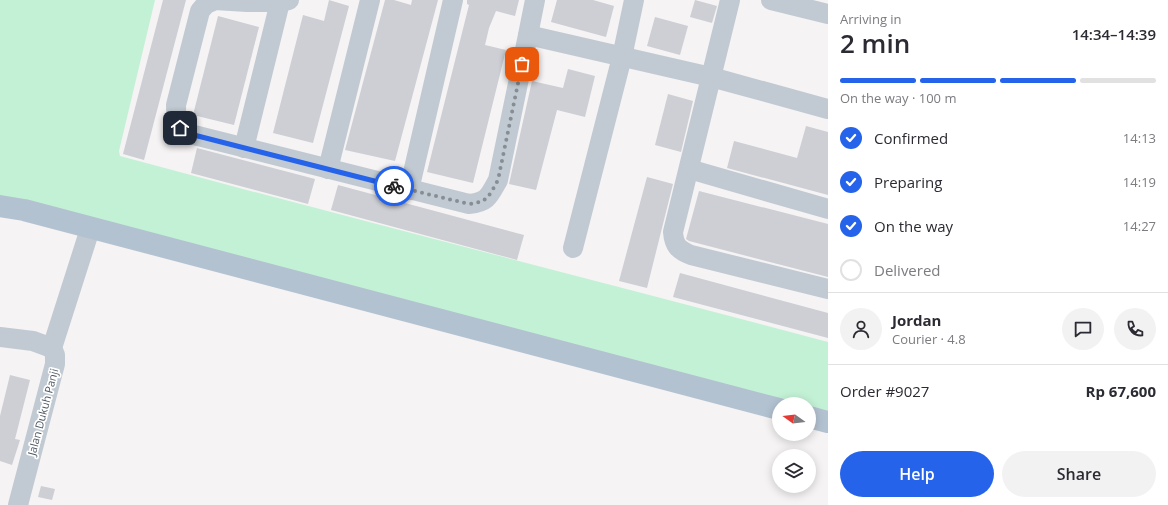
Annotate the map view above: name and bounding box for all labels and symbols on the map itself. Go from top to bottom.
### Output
pin [505,47,539,81]
pin [163,111,197,145]
courier [374,166,414,206]
street label: Jalan Dukuh Panji [23,367,61,458]
north arrow [772,397,816,441]

